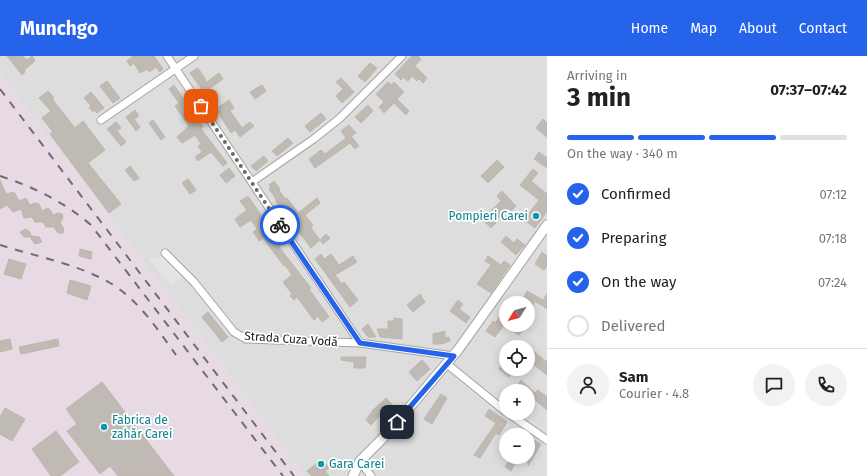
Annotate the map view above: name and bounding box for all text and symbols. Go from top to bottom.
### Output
text: Munchgo [20,17,98,40]
text: Home [631,20,668,37]
text: Map [690,20,717,37]
text: About [739,20,777,37]
text: Contact [799,20,847,37]
text: Arriving in [567,68,627,83]
text: 07:37–07:42 [770,81,847,99]
text: 3 min [567,82,631,113]
pin [184,89,218,123]
icon: bag [190,95,212,117]
text: On the way · 340 m [567,146,678,161]
icon: check [567,183,589,205]
text: Confirmed [601,185,671,203]
text: 07:12 [820,187,847,202]
courier [260,205,300,245]
place label: Pompieri Carei [449,209,528,223]
marker: Pompieri Carei [531,211,541,221]
icon: bike [269,214,291,236]
icon: check [567,227,589,249]
text: Preparing [601,229,666,247]
text: 07:18 [819,231,847,246]
icon: check [567,271,589,293]
text: On the way [601,273,676,291]
text: 07:24 [818,275,847,290]
north arrow [499,296,535,332]
map controls [499,296,535,464]
text: Delivered [601,317,665,335]
street label: Strada Cuza Vodă [244,329,338,349]
button: locate [499,340,535,376]
button: person [567,364,609,406]
button: chat [753,364,795,406]
button: phone [805,364,847,406]
text: Sam [619,368,648,386]
button: + [499,384,535,420]
text: Courier · 4.8 [619,386,689,401]
pin [380,405,414,439]
icon: home [386,411,408,433]
place label: Fabrica de zahăr Carei [112,413,172,441]
marker: Fabrica de zahăr Carei [99,422,109,432]
button: − [499,428,535,464]
place label: Gara Carei [329,457,384,471]
marker: Gara Carei [316,459,326,469]

